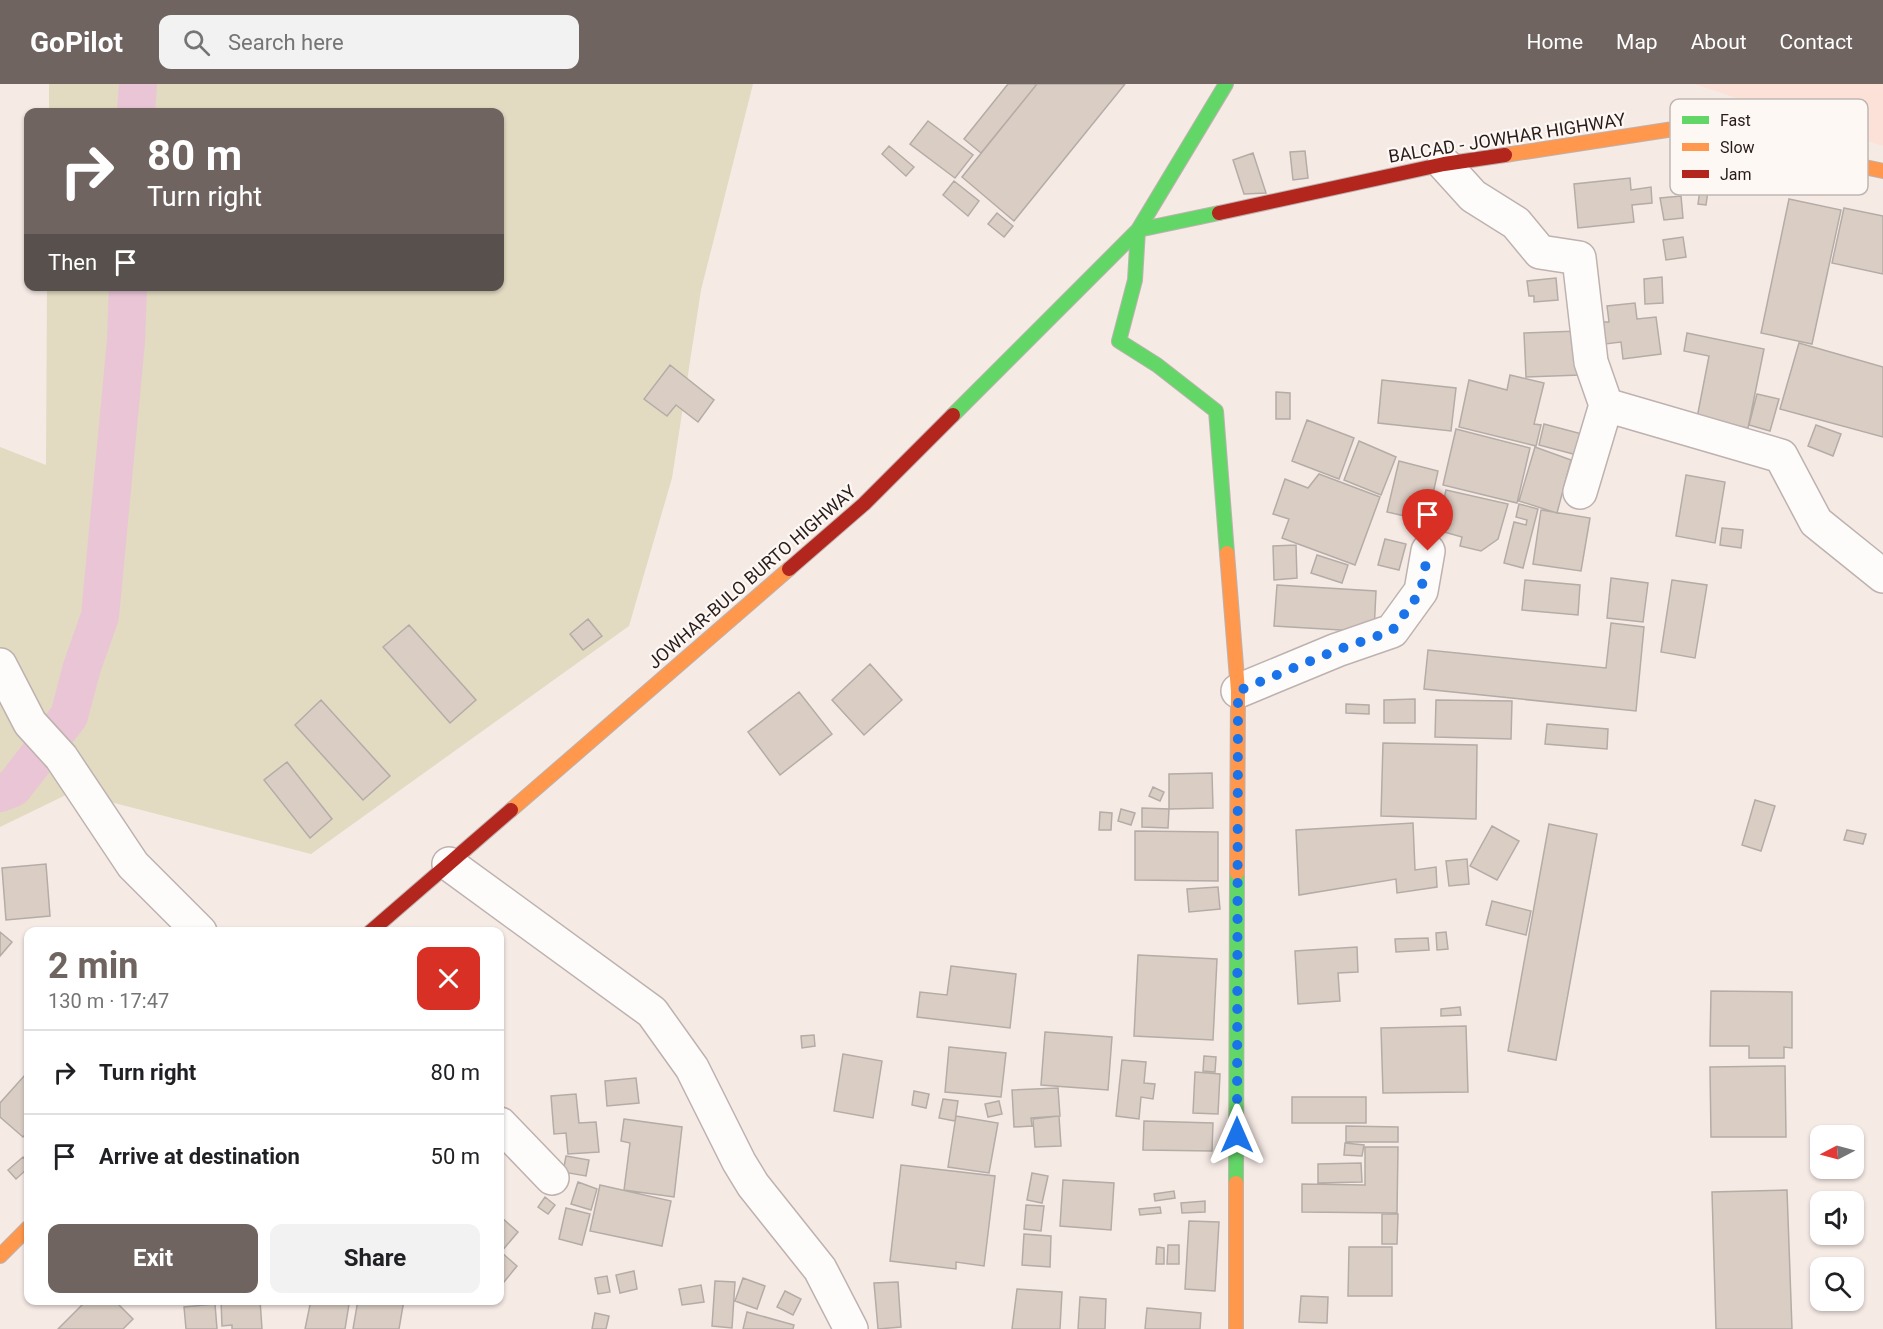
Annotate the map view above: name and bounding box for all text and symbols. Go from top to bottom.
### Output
search box [159,15,579,69]
text: GoPilot [30,26,123,59]
icon: search [180,26,213,59]
text: Search here [228,30,344,55]
text: Home [1527,30,1583,54]
text: Map [1616,30,1658,54]
text: About [1691,30,1747,54]
text: Contact [1780,30,1853,54]
legend [1670,99,1868,195]
street label: BALCAD - JOWHAR HIGHWAY [1387,108,1627,167]
text: Fast [1720,111,1751,130]
text: 80 m [147,131,242,180]
icon: right [48,132,126,210]
text: Slow [1720,138,1755,157]
text: Jam [1720,165,1752,184]
text: Turn right [147,181,262,213]
icon: arrive [109,246,142,279]
text: Then [48,250,97,275]
street label: JOWHAR-BULO BURTO HIGHWAY [643,480,860,673]
pin [1402,489,1453,551]
icon: arrive [1411,498,1444,531]
text: 2 min [48,945,139,987]
button: close [417,947,480,1010]
text: 130 m · 17:47 [48,989,169,1013]
icon: right [48,1056,81,1089]
text: Turn right [99,1060,196,1085]
text: 80 m [431,1060,480,1085]
position arrow [1205,1103,1269,1167]
north arrow [1810,1125,1864,1179]
map controls [1810,1125,1864,1311]
icon: arrive [48,1140,81,1173]
text: Arrive at destination [99,1144,300,1169]
text: 50 m [431,1144,480,1169]
button: sound [1810,1191,1864,1245]
button: Exit [48,1224,258,1293]
button: Share [270,1224,480,1293]
button: search [1810,1257,1864,1311]

